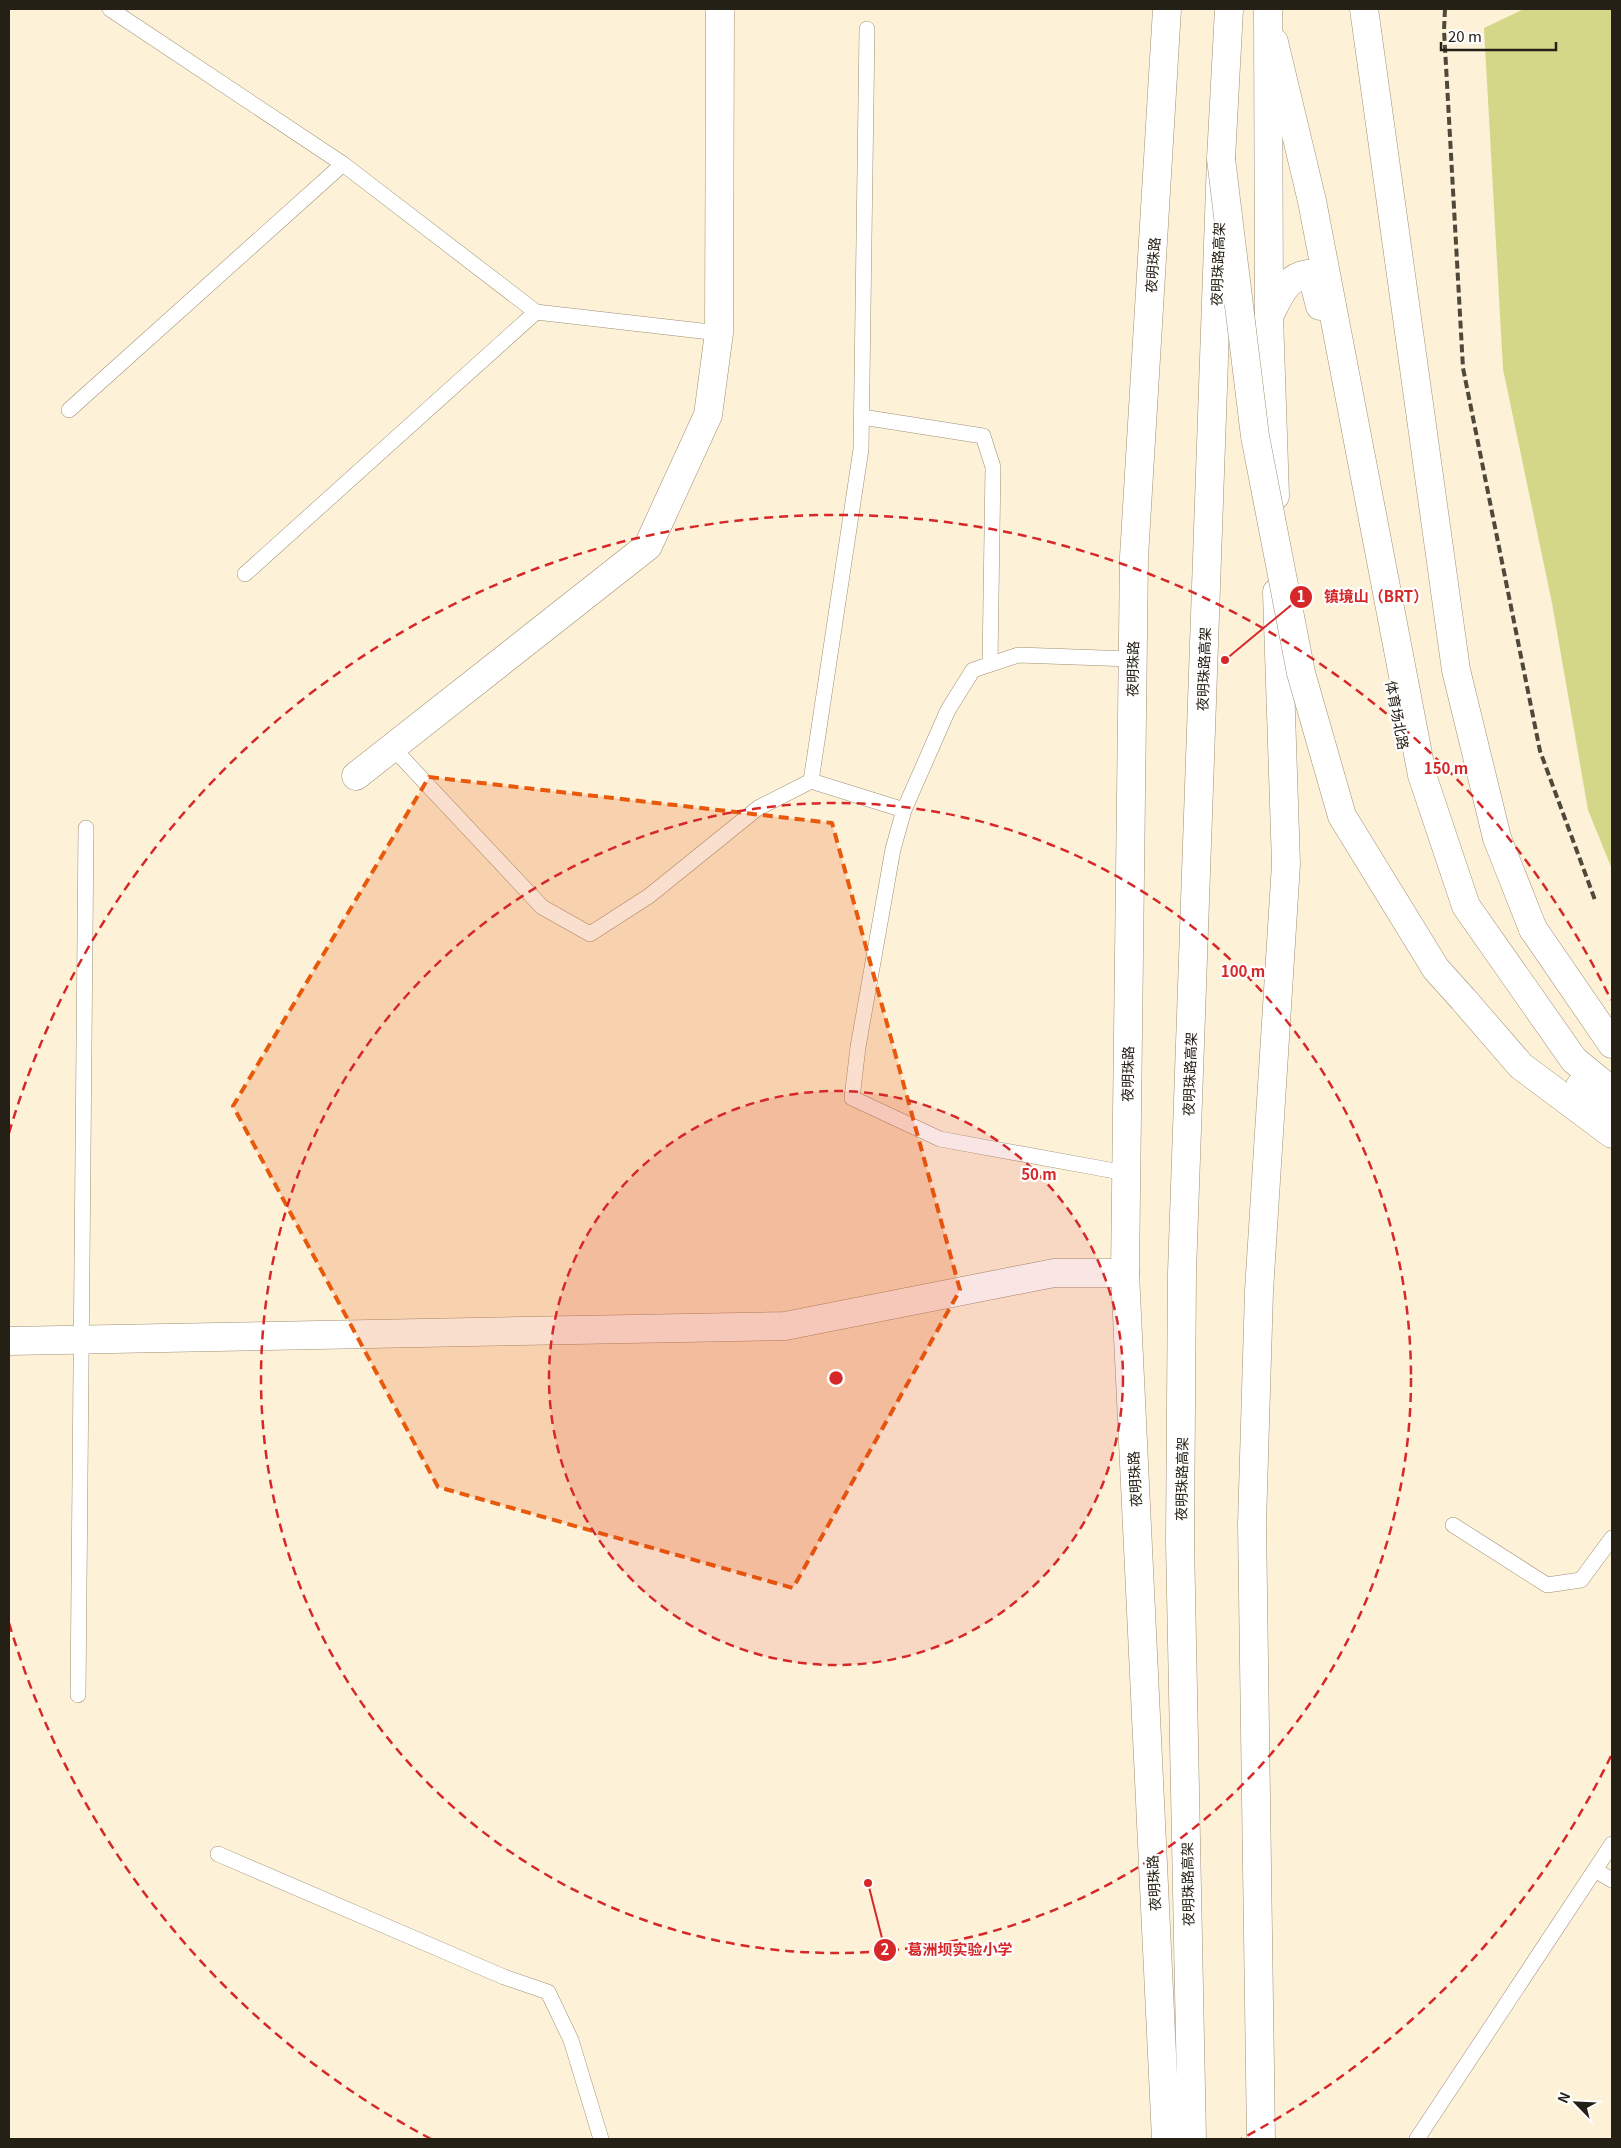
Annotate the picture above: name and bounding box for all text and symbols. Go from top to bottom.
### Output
scale bar [1441,20,1556,52]
text: 20 m [1448,25,1482,46]
street label: 夜明珠路高架 [1206,222,1228,306]
street label: 夜明珠路 [1140,236,1164,294]
callout: 镇境山（BRT） [1289,582,1438,612]
text: 1 [1297,585,1305,606]
text: 镇境山（BRT） [1324,585,1428,606]
street label: 夜明珠路高架 [1192,627,1214,711]
street label: 夜明珠路 [1122,641,1142,697]
street label: 体育场北路 [1382,679,1414,751]
text: 150 m [1424,757,1468,778]
text: 100 m [1221,960,1265,981]
street label: 夜明珠路高架 [1178,1032,1200,1116]
street label: 夜明珠路 [1117,1046,1137,1102]
text: 50 m [1021,1163,1057,1184]
centre of rings [827,1369,845,1387]
street label: 夜明珠路高架 [1170,1437,1192,1521]
street label: 夜明珠路 [1123,1451,1145,1507]
street label: 夜明珠路高架 [1176,1842,1198,1926]
street label: 夜明珠路 [1142,1855,1164,1911]
callout: 葛洲坝实验小学 [873,1935,1023,1965]
text: 2 [881,1938,890,1959]
text: 葛洲坝实验小学 [907,1938,1013,1959]
north arrow [1551,2078,1601,2128]
text: N [1552,2088,1574,2106]

